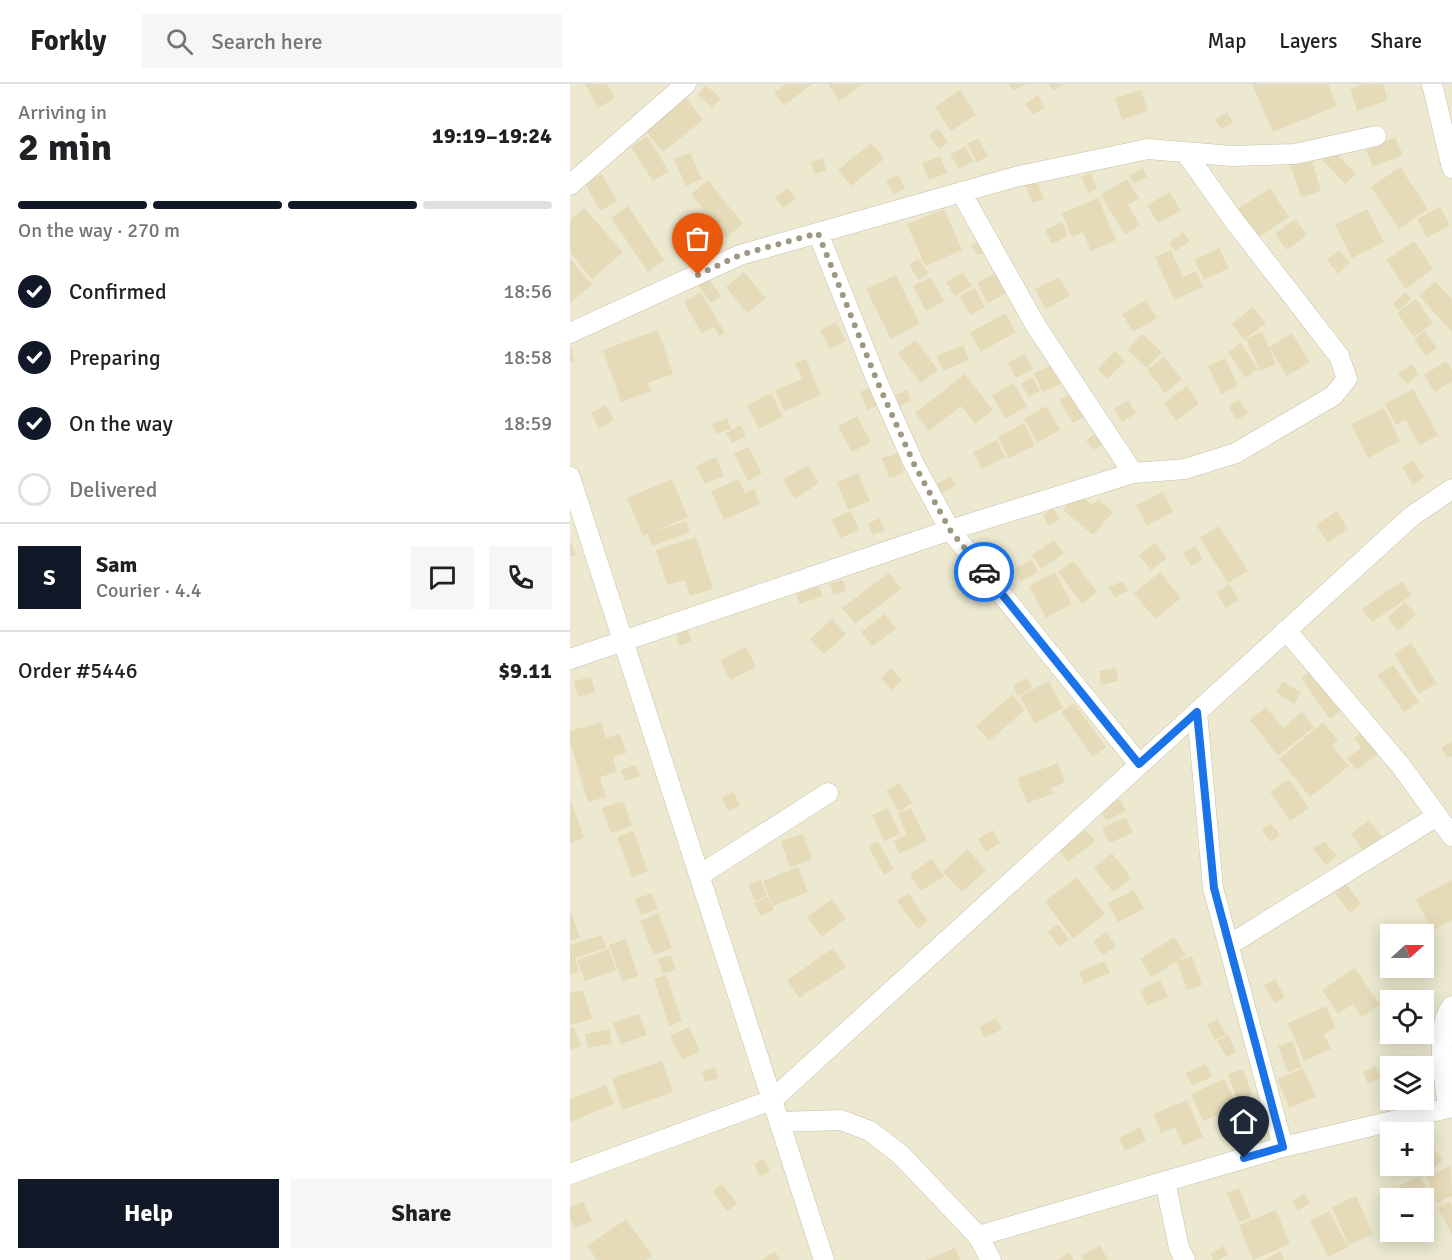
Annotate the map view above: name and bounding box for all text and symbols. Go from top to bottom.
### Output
search box [142,14,562,68]
text: Forkly [30,24,106,58]
icon: search [163,25,196,58]
text: Search here [211,28,322,55]
text: Map [1208,28,1246,54]
text: Layers [1279,28,1337,54]
text: Share [1370,28,1422,54]
text: Arriving in [18,100,107,125]
text: 19:19–19:24 [432,122,552,149]
text: 2 min [18,123,112,171]
pin [672,213,723,275]
text: On the way · 270 m [18,218,180,243]
icon: bag [681,222,714,255]
icon: check [18,275,51,308]
text: Confirmed [69,278,167,305]
text: 18:56 [503,279,552,304]
icon: check [18,341,51,374]
text: Preparing [69,344,161,371]
text: 18:58 [503,345,552,370]
icon: check [18,407,51,440]
text: On the way [69,410,173,437]
text: 18:59 [503,411,552,436]
text: Delivered [69,476,157,503]
courier [954,542,1014,602]
button: chat [411,546,474,609]
button: phone [489,546,552,609]
text: Sam [96,551,137,578]
icon: car [968,556,1001,589]
text: S [43,564,56,591]
text: Courier · 4.4 [96,578,202,603]
text: Order #5446 [18,657,138,684]
text: $9.11 [498,657,552,684]
north arrow [1380,924,1434,978]
map controls [1380,924,1434,1242]
button: locate [1380,990,1434,1044]
button: layers [1380,1056,1434,1110]
pin [1218,1096,1269,1158]
icon: home [1227,1105,1260,1138]
button: + [1380,1122,1434,1176]
button: Help [18,1179,279,1248]
button: Share [291,1179,552,1248]
button: − [1380,1188,1434,1242]

